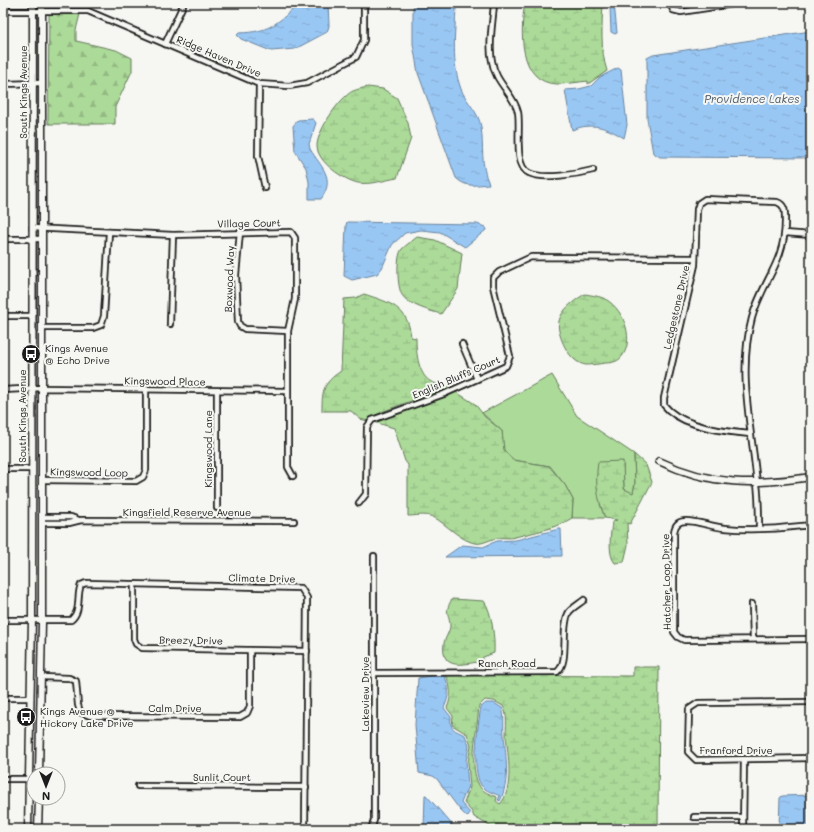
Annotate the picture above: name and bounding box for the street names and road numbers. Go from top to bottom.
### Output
street label: Ridge Haven Drive [174,32,264,80]
street label: South Kings Avenue [16,45,30,139]
street label: Village Court [217,215,281,231]
street label: Boxwood Way [221,245,237,313]
street label: Ledgestone Drive [659,263,693,351]
street label: English Bluffs Court [410,352,502,402]
street label: South Kings Avenue [15,369,29,463]
street label: Kingswood Place [124,373,206,389]
street label: Kingswood Lane [201,410,215,488]
street label: Kingswood Loop [50,464,128,480]
street label: Kingsfield Reserve Avenue [123,505,251,519]
street label: Hatcher Loop Drive [658,534,674,630]
street label: Climate Drive [228,570,296,586]
street label: Breezy Drive [159,632,223,648]
street label: Ranch Road [478,656,536,670]
street label: Lakeview Drive [358,657,372,731]
street label: Calm Drive [148,701,202,715]
street label: Franford Drive [699,743,773,757]
street label: Sunlit Court [193,770,251,784]

